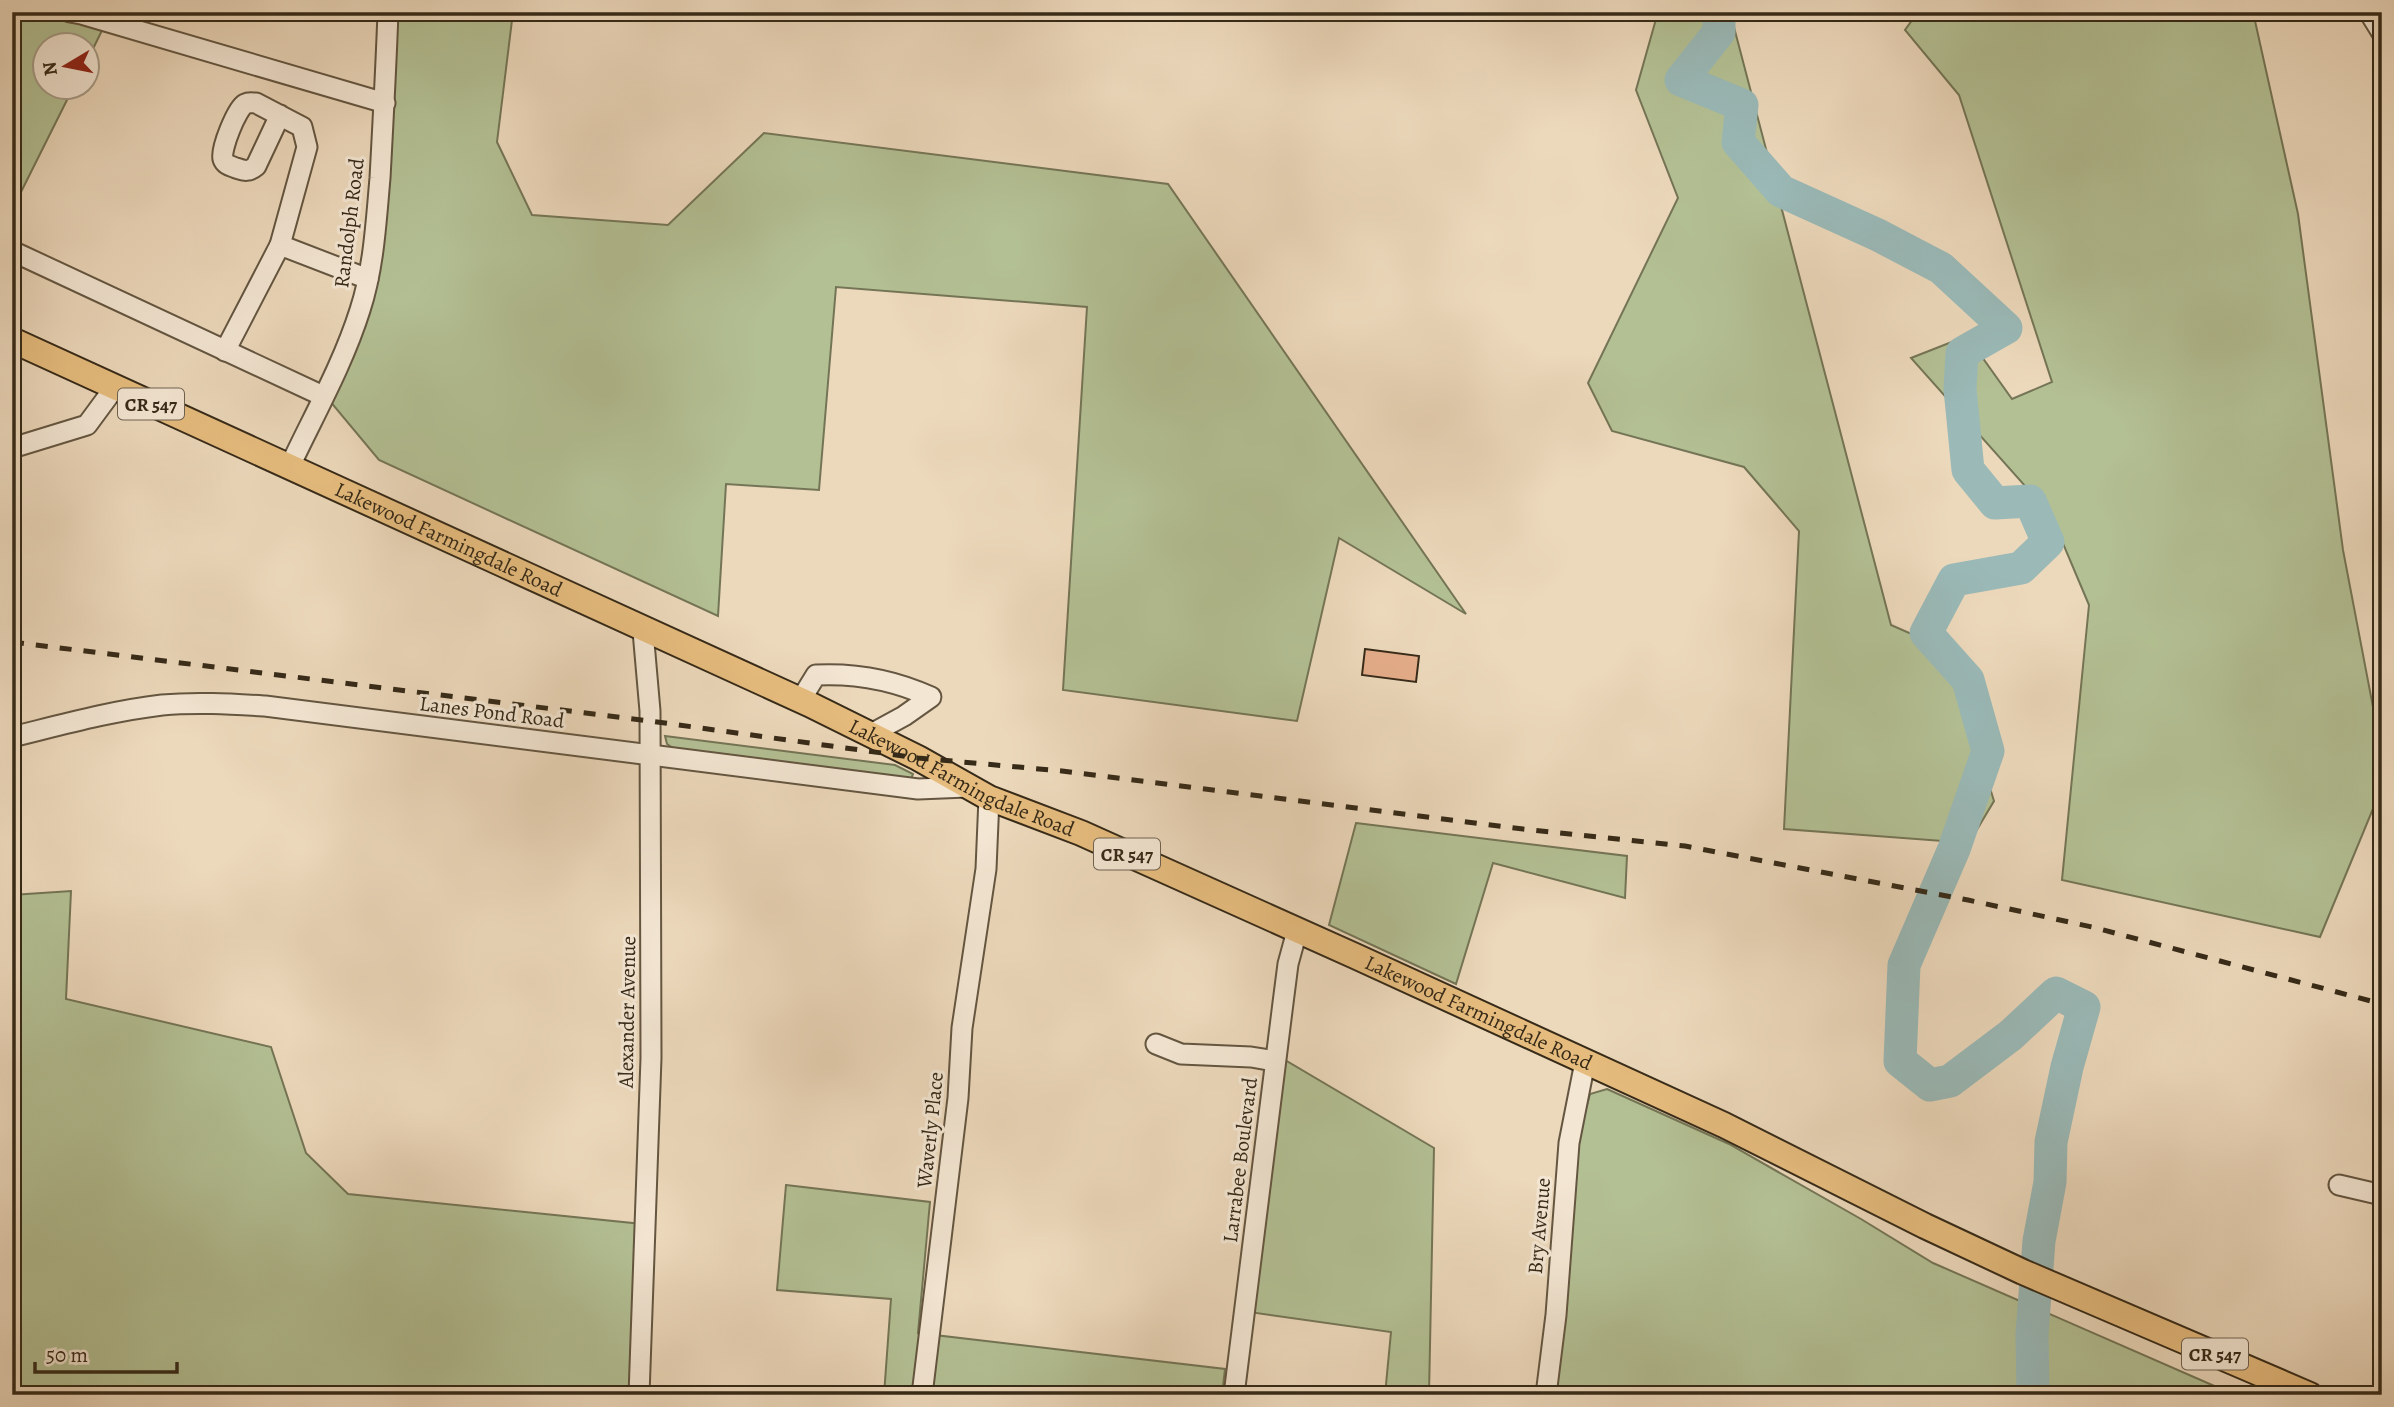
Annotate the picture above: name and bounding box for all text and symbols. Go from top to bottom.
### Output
north arrow [32,32,102,102]
text: N [36,60,64,78]
street label: Randolph Road [327,156,371,290]
road number: CR 547 [118,388,184,420]
street label: Lakewood Farmingdale Road [330,475,568,604]
street label: Lanes Pond Road [418,689,567,735]
street label: Lakewood Farmingdale Road [844,712,1079,843]
road number: CR 547 [1094,838,1160,870]
street label: Alexander Avenue [612,936,642,1089]
street label: Lakewood Farmingdale Road [1360,948,1598,1077]
street label: Waverly Place [910,1070,950,1191]
street label: Larrabee Boulevard [1216,1075,1264,1244]
street label: Bry Avenue [1521,1177,1557,1275]
scale bar [35,1330,177,1374]
road number: CR 547 [2182,1338,2248,1370]
text: 50 m [46,1341,88,1369]

